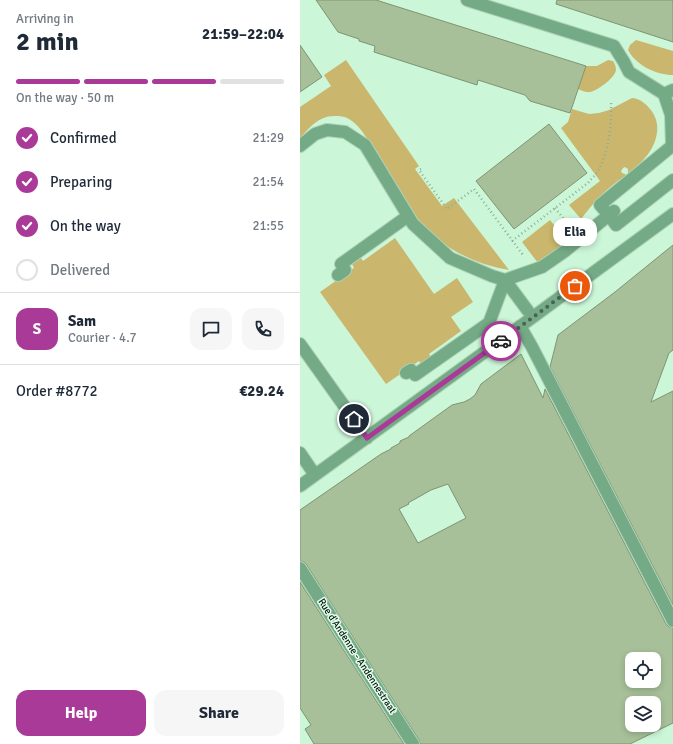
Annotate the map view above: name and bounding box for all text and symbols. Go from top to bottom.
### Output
text: Arriving in [16,11,74,27]
text: 21:59–22:04 [202,25,284,43]
text: 2 min [16,26,79,58]
text: On the way · 50 m [16,90,114,106]
icon: check [16,127,38,149]
text: Confirmed [50,129,117,147]
text: 21:29 [252,130,284,146]
icon: check [16,171,38,193]
text: Preparing [50,173,113,191]
text: 21:54 [252,174,284,190]
icon: check [16,215,38,237]
text: On the way [50,217,121,235]
text: 21:55 [252,218,284,234]
callout: Elia [553,218,597,246]
text: Elia [564,224,586,240]
text: Delivered [50,261,110,279]
pin [558,269,592,303]
icon: bag [564,275,586,297]
button: chat [190,308,232,350]
button: phone [242,308,284,350]
text: Sam [68,312,96,330]
text: S [33,320,41,338]
courier [481,321,521,361]
text: Courier · 4.7 [68,330,137,346]
icon: car [490,330,512,352]
text: Order #8772 [16,382,98,400]
text: €29.24 [239,382,284,400]
pin [337,402,371,436]
icon: home [343,408,365,430]
street label: Rue d'Andenne - Andennestraat [315,596,399,716]
map controls [625,652,661,732]
button: locate [625,652,661,688]
button: Help [16,690,146,736]
button: Share [154,690,284,736]
button: layers [625,696,661,732]

